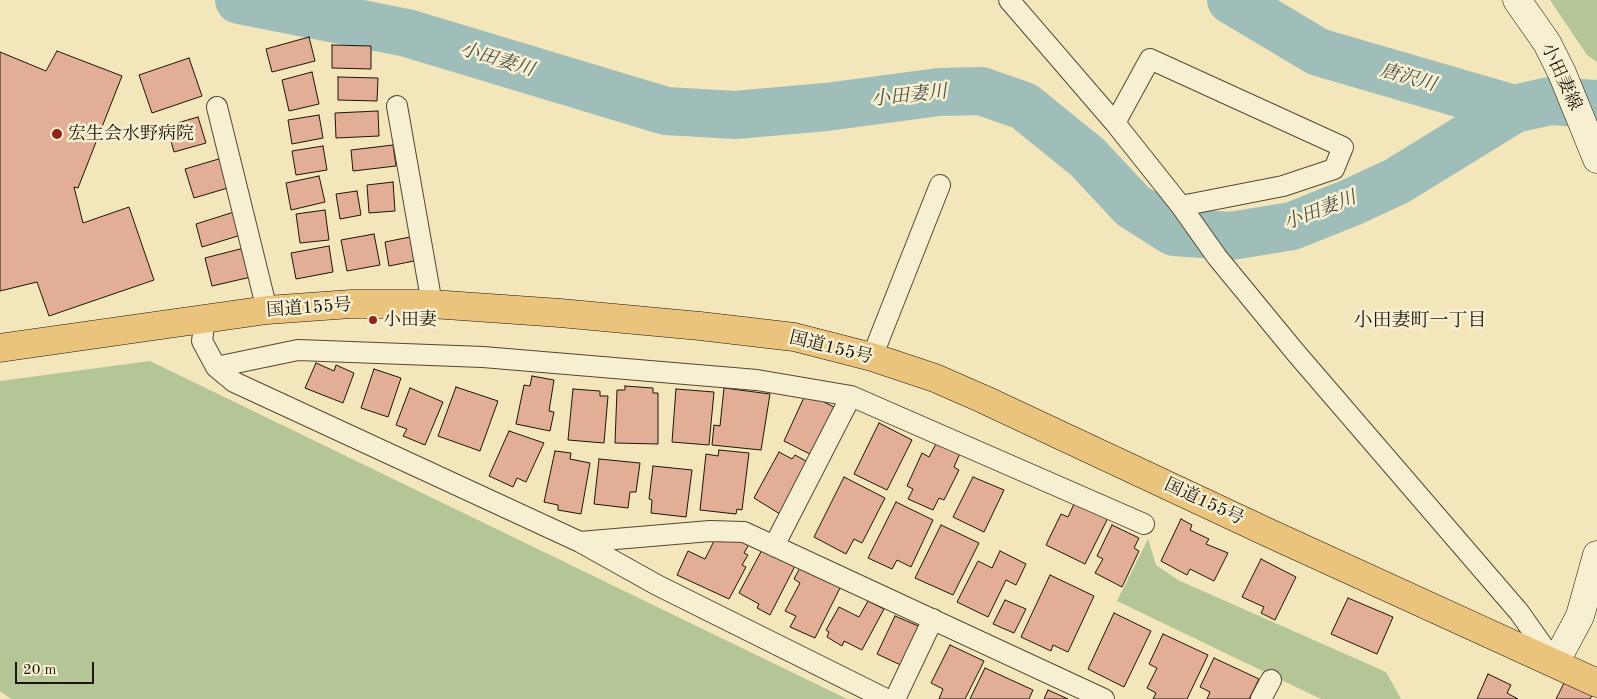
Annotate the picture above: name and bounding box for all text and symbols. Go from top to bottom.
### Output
water label: 小田妻川 [457,38,537,82]
street label: 小田妻線 [1536,40,1586,114]
water label: 唐沢川 [1377,59,1439,97]
water label: 小田妻川 [870,81,948,111]
place label: 宏生会水野病院 [68,123,194,145]
marker: 宏生会水野病院 [50,127,64,141]
water label: 小田妻川 [1280,187,1360,235]
street label: 国道155号 [266,294,352,322]
place label: 小田妻 [383,309,437,331]
district label: 小田妻町一丁目 [1354,310,1486,332]
marker: 小田妻 [367,314,379,326]
street label: 国道155号 [787,327,875,369]
street label: 国道155号 [1161,474,1247,530]
scale bar [18,652,96,684]
text: 20 m [23,663,57,678]

